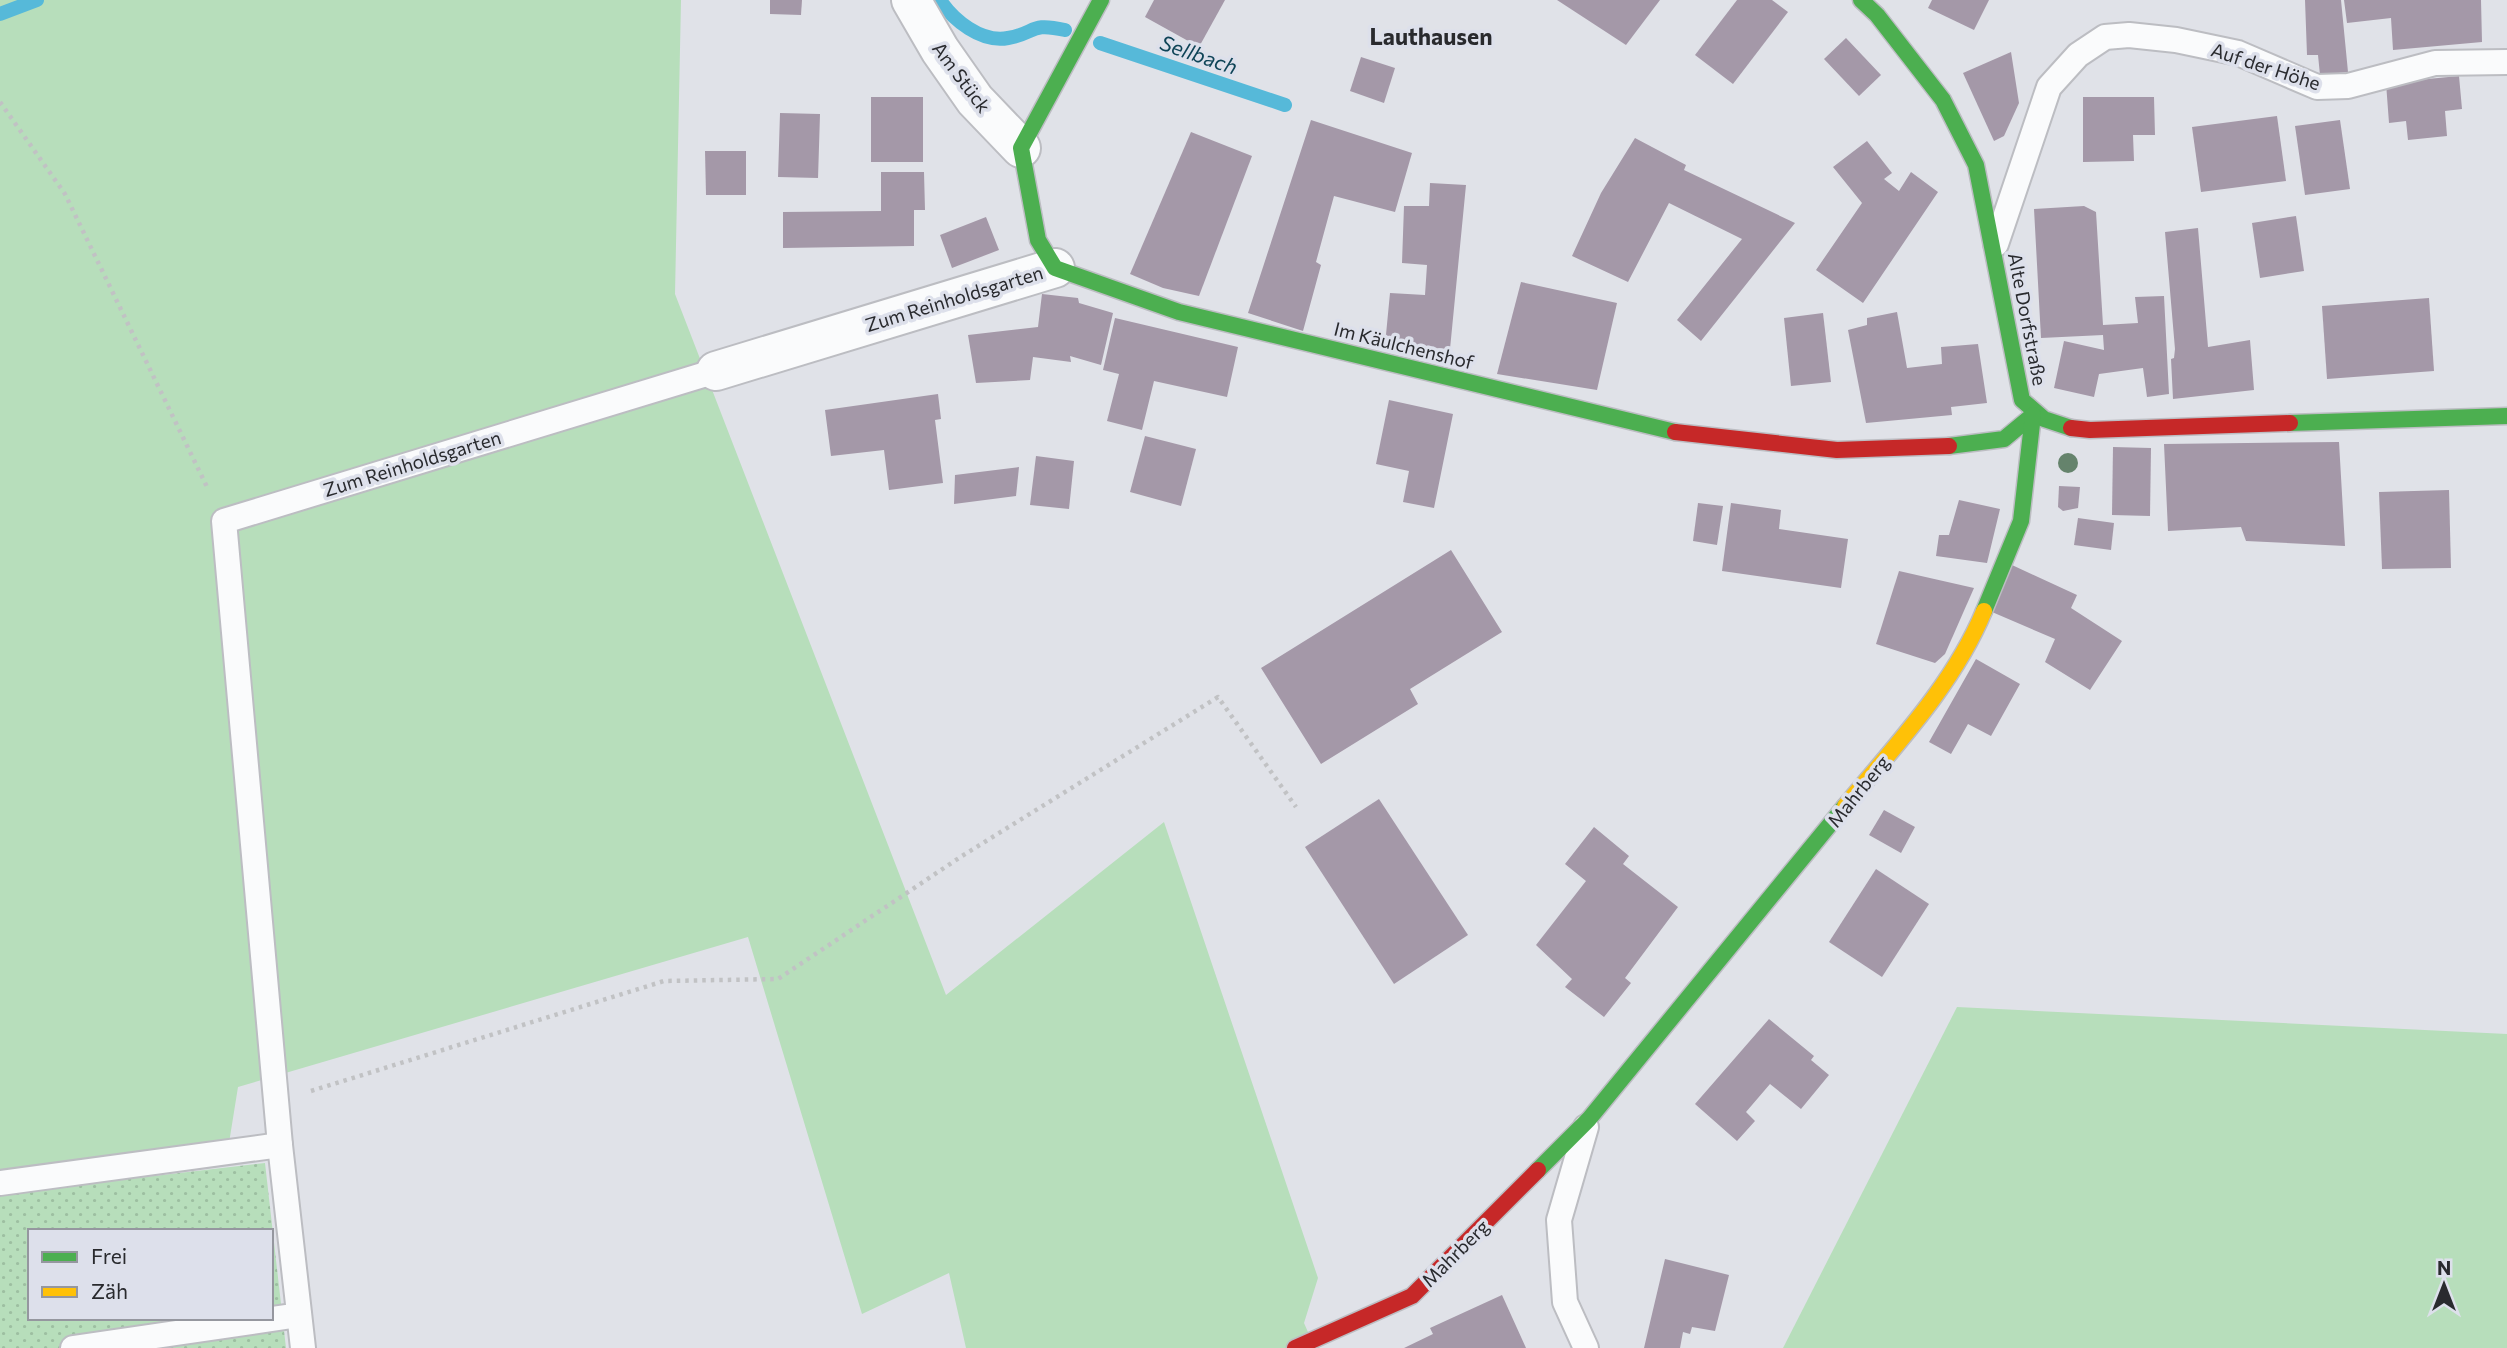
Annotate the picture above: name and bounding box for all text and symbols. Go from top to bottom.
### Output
district label: Lauthausen [1370,22,1493,50]
water label: Sellbach [1157,29,1241,79]
street label: Am Stück [928,37,996,117]
street label: Auf der Höhe [2209,38,2323,94]
street label: Alte Dorfstraße [2004,251,2052,387]
street label: Zum Reinholdsgarten [862,260,1046,336]
street label: Im Käulchenshof [1332,317,1477,374]
street label: Zum Reinholdsgarten [320,425,504,501]
street label: Mahrberg [1822,751,1894,831]
street label: Mahrberg [1417,1215,1493,1291]
legend [28,1229,273,1320]
text: Frei [91,1243,127,1268]
north arrow [2409,1250,2479,1320]
text: N [2437,1256,2451,1279]
text: Zäh [91,1278,128,1303]

